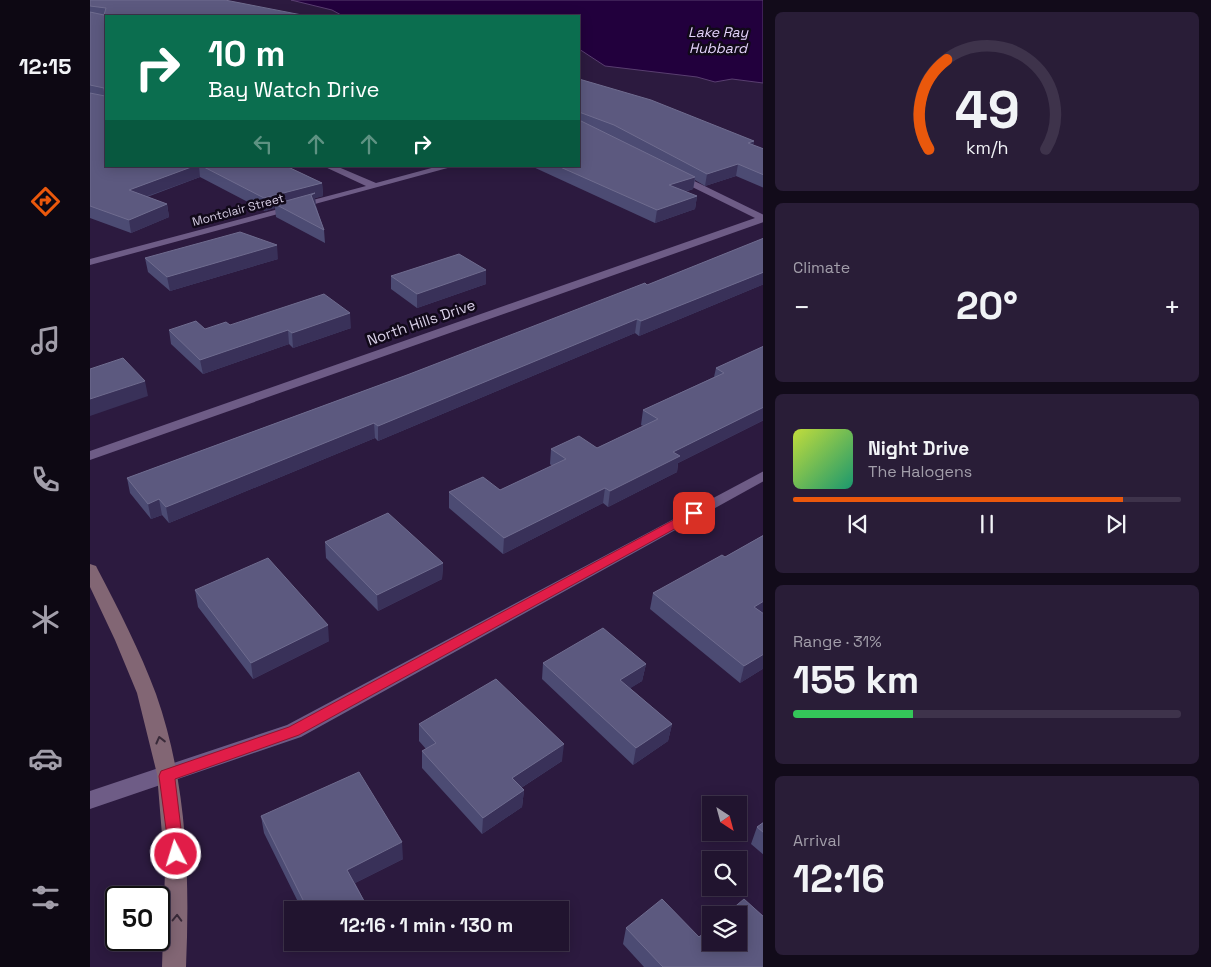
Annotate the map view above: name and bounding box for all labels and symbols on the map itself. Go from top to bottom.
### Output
water label: Lake Ray Hubbard [688,23,749,57]
street label: Montclair Street [190,190,286,230]
street label: North Hills Drive [364,295,478,349]
pin [673,492,715,534]
one-way arrow [155,736,165,744]
north arrow [702,796,748,841]
position arrow [149,827,201,879]
speed limit sign: 50 [105,886,170,951]
one-way arrow [171,914,182,922]

